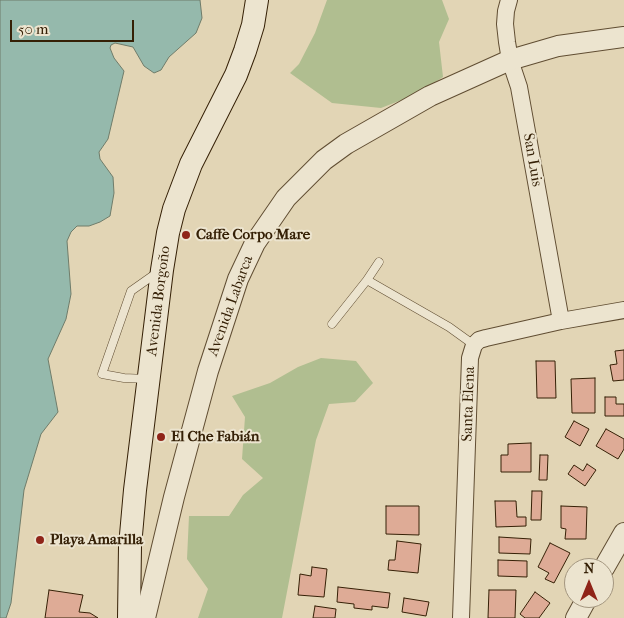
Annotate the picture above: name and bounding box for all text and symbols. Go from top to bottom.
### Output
scale bar [12,10,136,42]
text: 50 m [18,20,48,38]
street label: San Luis [518,132,546,188]
place label: Caffe Corpo Mare [196,226,310,244]
marker: Caffe Corpo Mare [180,229,192,241]
street label: Avenida Borgoño [143,245,175,357]
street label: Avenida Labarca [204,253,258,359]
street label: Santa Elena [459,366,479,442]
place label: El Che Fabián [171,428,259,446]
marker: El Che Fabián [155,431,167,443]
place label: Playa Amarilla [50,531,143,549]
marker: Playa Amarilla [34,534,46,546]
north arrow [564,558,614,608]
text: N [584,560,594,577]

